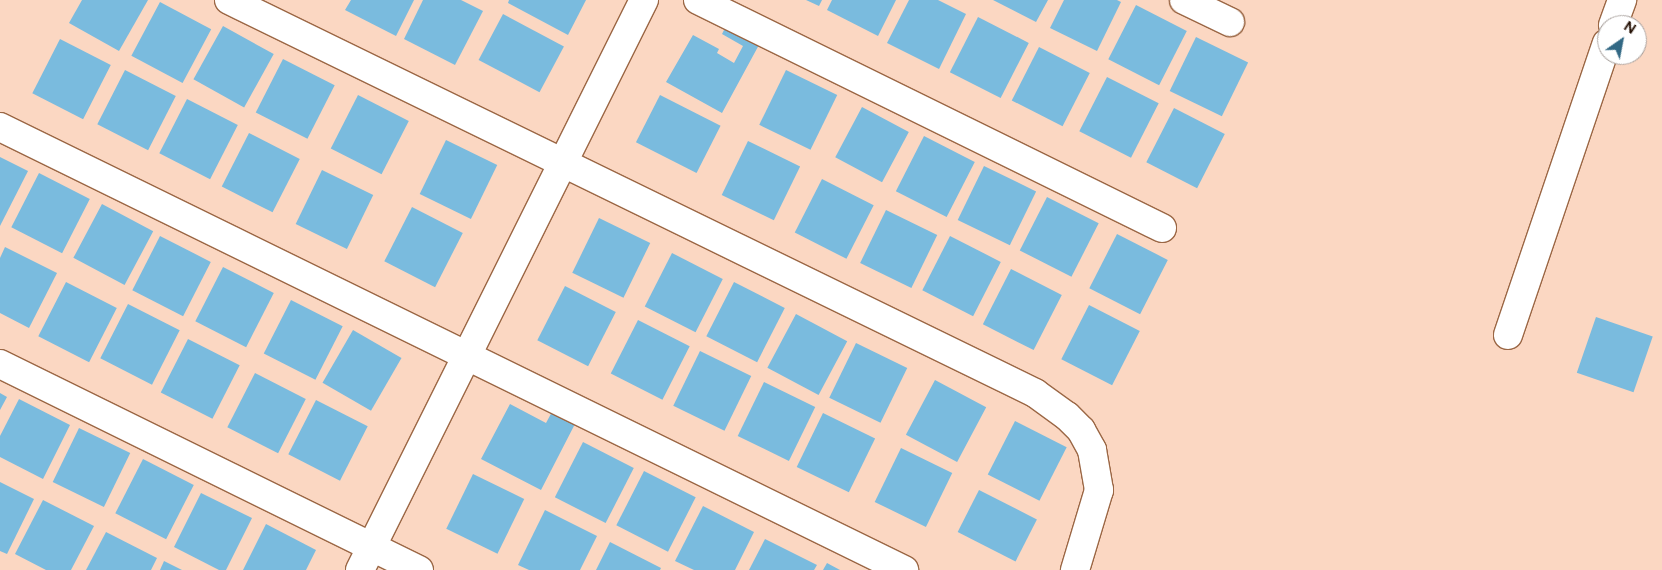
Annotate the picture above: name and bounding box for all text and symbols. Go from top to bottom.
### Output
north arrow [1597,15,1647,65]
text: N [1621,18,1639,38]

